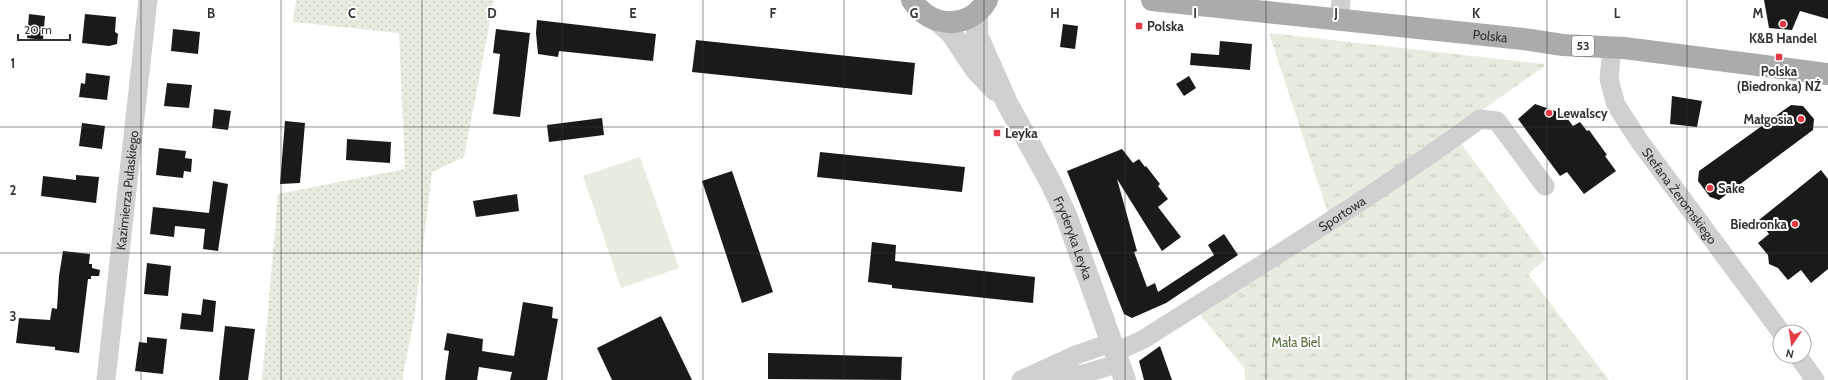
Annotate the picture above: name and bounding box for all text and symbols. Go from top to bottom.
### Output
text: B [207,5,215,21]
text: C [348,5,356,21]
text: D [487,5,497,21]
text: E [629,5,637,21]
text: F [770,5,777,21]
text: G [910,5,919,21]
text: H [1050,5,1060,21]
text: I [1193,5,1197,21]
text: J [1333,5,1338,21]
text: K [1472,5,1481,21]
text: L [1614,5,1621,21]
text: M [1753,5,1764,21]
scale bar [18,16,70,42]
place label: Polska [1147,18,1184,34]
marker: K&B Handel [1778,19,1788,29]
marker: Polska [1134,21,1144,31]
text: 20 m [24,22,52,37]
street label: Polska [1472,26,1509,45]
place label: K&B Handel [1749,30,1817,46]
road number: 53 [1572,36,1594,56]
marker: Polska (Biedronka) NŻ [1774,52,1784,62]
text: 1 [11,55,15,71]
place label: Polska (Biedronka) NŻ [1737,63,1822,94]
place label: Lewalscy [1557,105,1608,121]
marker: Lewalscy [1544,108,1554,118]
place label: Małgosia [1743,111,1794,127]
marker: Małgosia [1796,114,1806,124]
place label: Leyka [1005,125,1038,141]
marker: Leyka [992,128,1002,138]
street label: Kazimierza Pułaskiego [112,129,142,251]
street label: Stefana Żeromskiego [1639,144,1721,247]
place label: Sake [1718,180,1745,196]
text: 2 [10,182,17,198]
marker: Sake [1705,183,1715,193]
street label: Sportowa [1315,192,1369,235]
street label: Fryderyka Leyka [1050,194,1097,282]
place label: Biedronka [1730,216,1788,232]
marker: Biedronka [1790,219,1800,229]
text: 3 [9,308,17,324]
north arrow [1772,324,1812,364]
park label: Mała Biel [1271,334,1321,350]
text: N [1784,346,1795,361]

